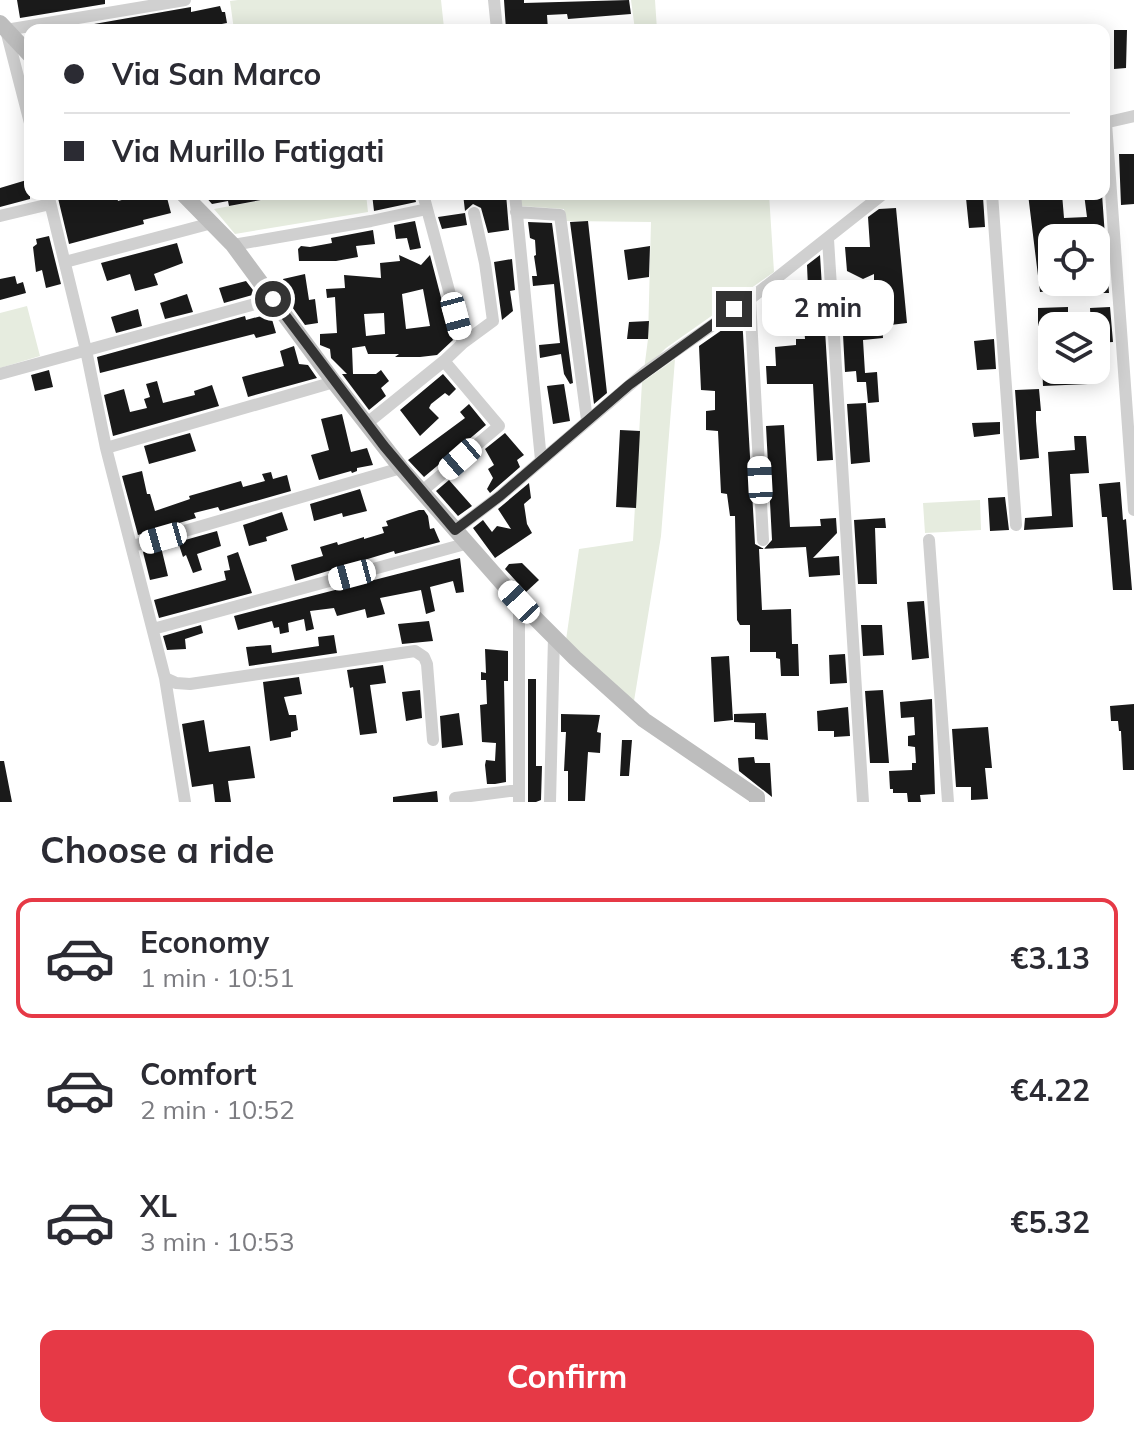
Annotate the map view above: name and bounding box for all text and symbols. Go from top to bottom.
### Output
text: Via San Marco [112,55,321,93]
text: Via Murillo Fatigati [112,132,384,170]
map controls [1038,224,1110,384]
button: locate [1038,224,1110,296]
route start [255,281,291,317]
callout: 2 min [762,281,894,337]
car [438,290,474,342]
route end [716,291,752,327]
text: 2 min [794,291,862,324]
button: layers [1038,312,1110,384]
car [434,434,486,484]
car [747,455,773,505]
car [137,520,189,556]
car [326,557,378,593]
car [494,576,544,628]
text: Choose a ride [40,827,274,872]
icon: car [44,922,116,994]
text: Economy [140,923,269,961]
text: €3.13 [1011,939,1090,977]
text: 1 min · 10:51 [140,961,295,994]
icon: car [44,1054,116,1126]
text: Comfort [140,1055,257,1093]
text: €4.22 [1011,1071,1090,1109]
text: 2 min · 10:52 [140,1093,295,1126]
icon: car [44,1186,116,1258]
text: XL [140,1187,177,1225]
text: €5.32 [1011,1203,1090,1241]
text: 3 min · 10:53 [140,1225,295,1258]
button: Confirm [40,1330,1094,1422]

